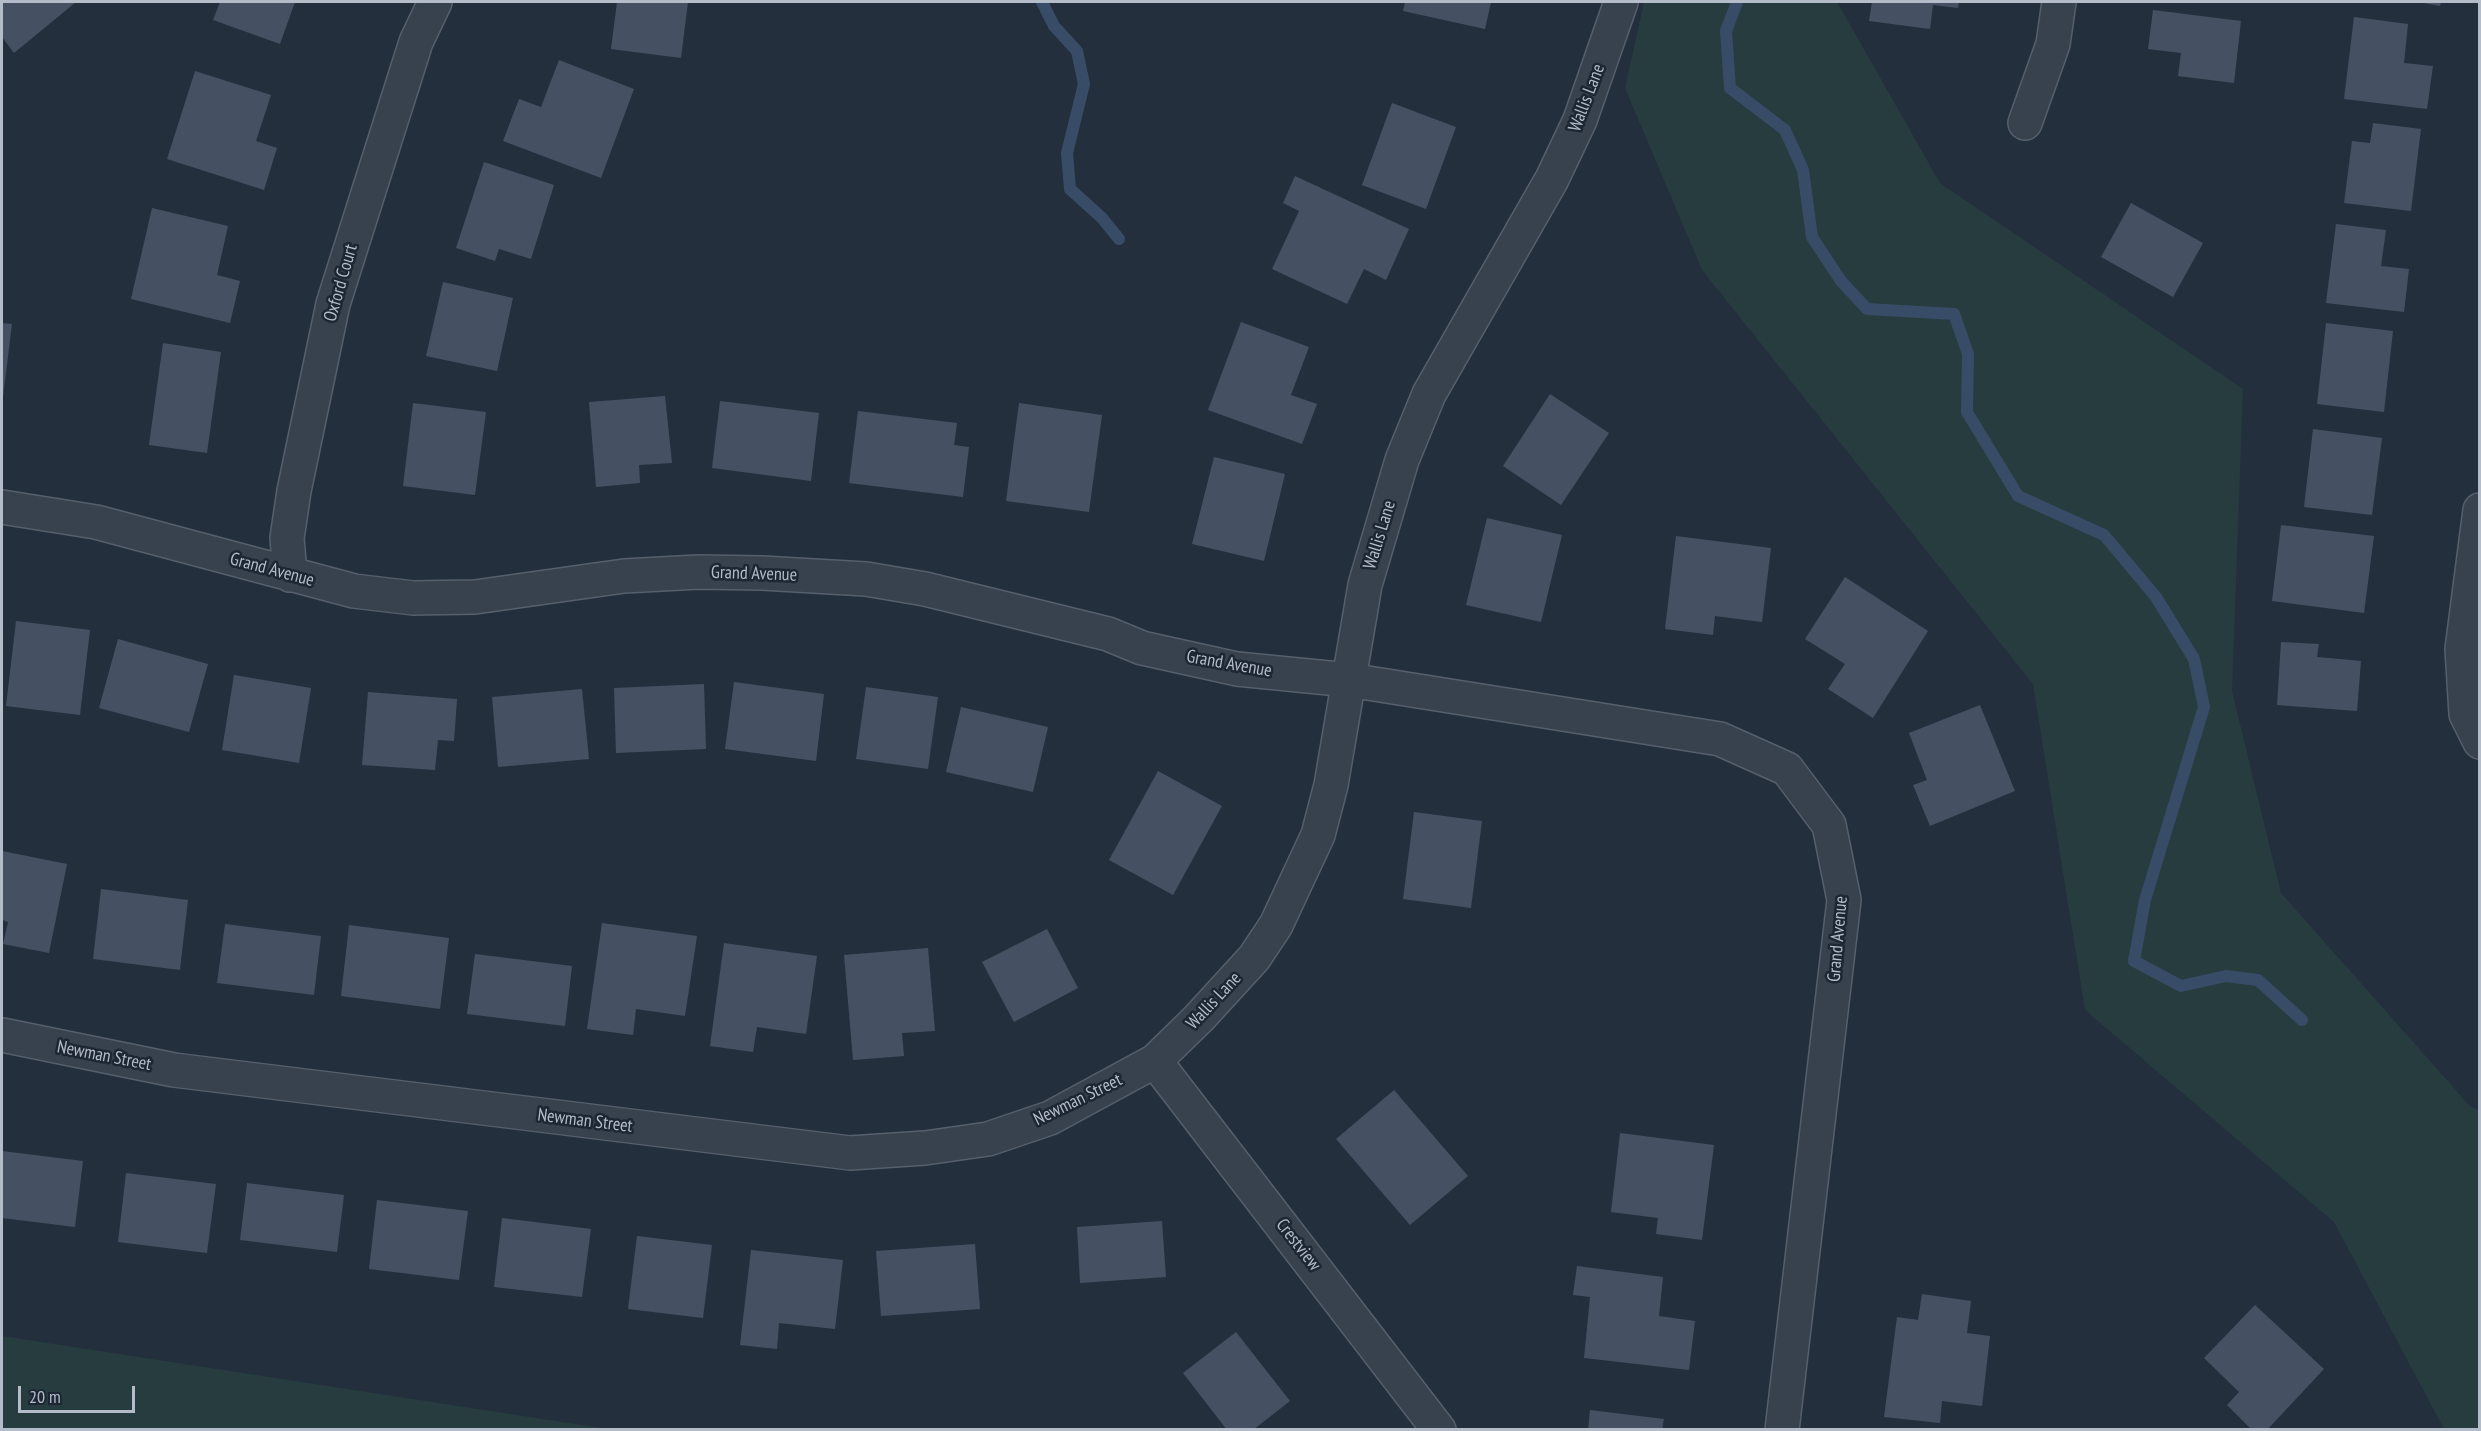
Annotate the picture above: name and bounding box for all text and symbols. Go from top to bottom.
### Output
street label: Wallis Lane [1564,61,1610,135]
street label: Oxford Court [320,242,362,324]
street label: Wallis Lane [1359,498,1401,572]
street label: Grand Avenue [228,548,316,592]
street label: Grand Avenue [711,562,797,586]
street label: Grand Avenue [1185,646,1273,682]
street label: Grand Avenue [1823,895,1853,983]
street label: Wallis Lane [1182,968,1246,1034]
street label: Newman Street [55,1036,153,1076]
street label: Newman Street [1030,1069,1126,1131]
street label: Newman Street [536,1104,634,1138]
street label: Crestview [1271,1215,1325,1275]
scale bar [21,1374,138,1412]
text: 20 m [29,1385,61,1408]

